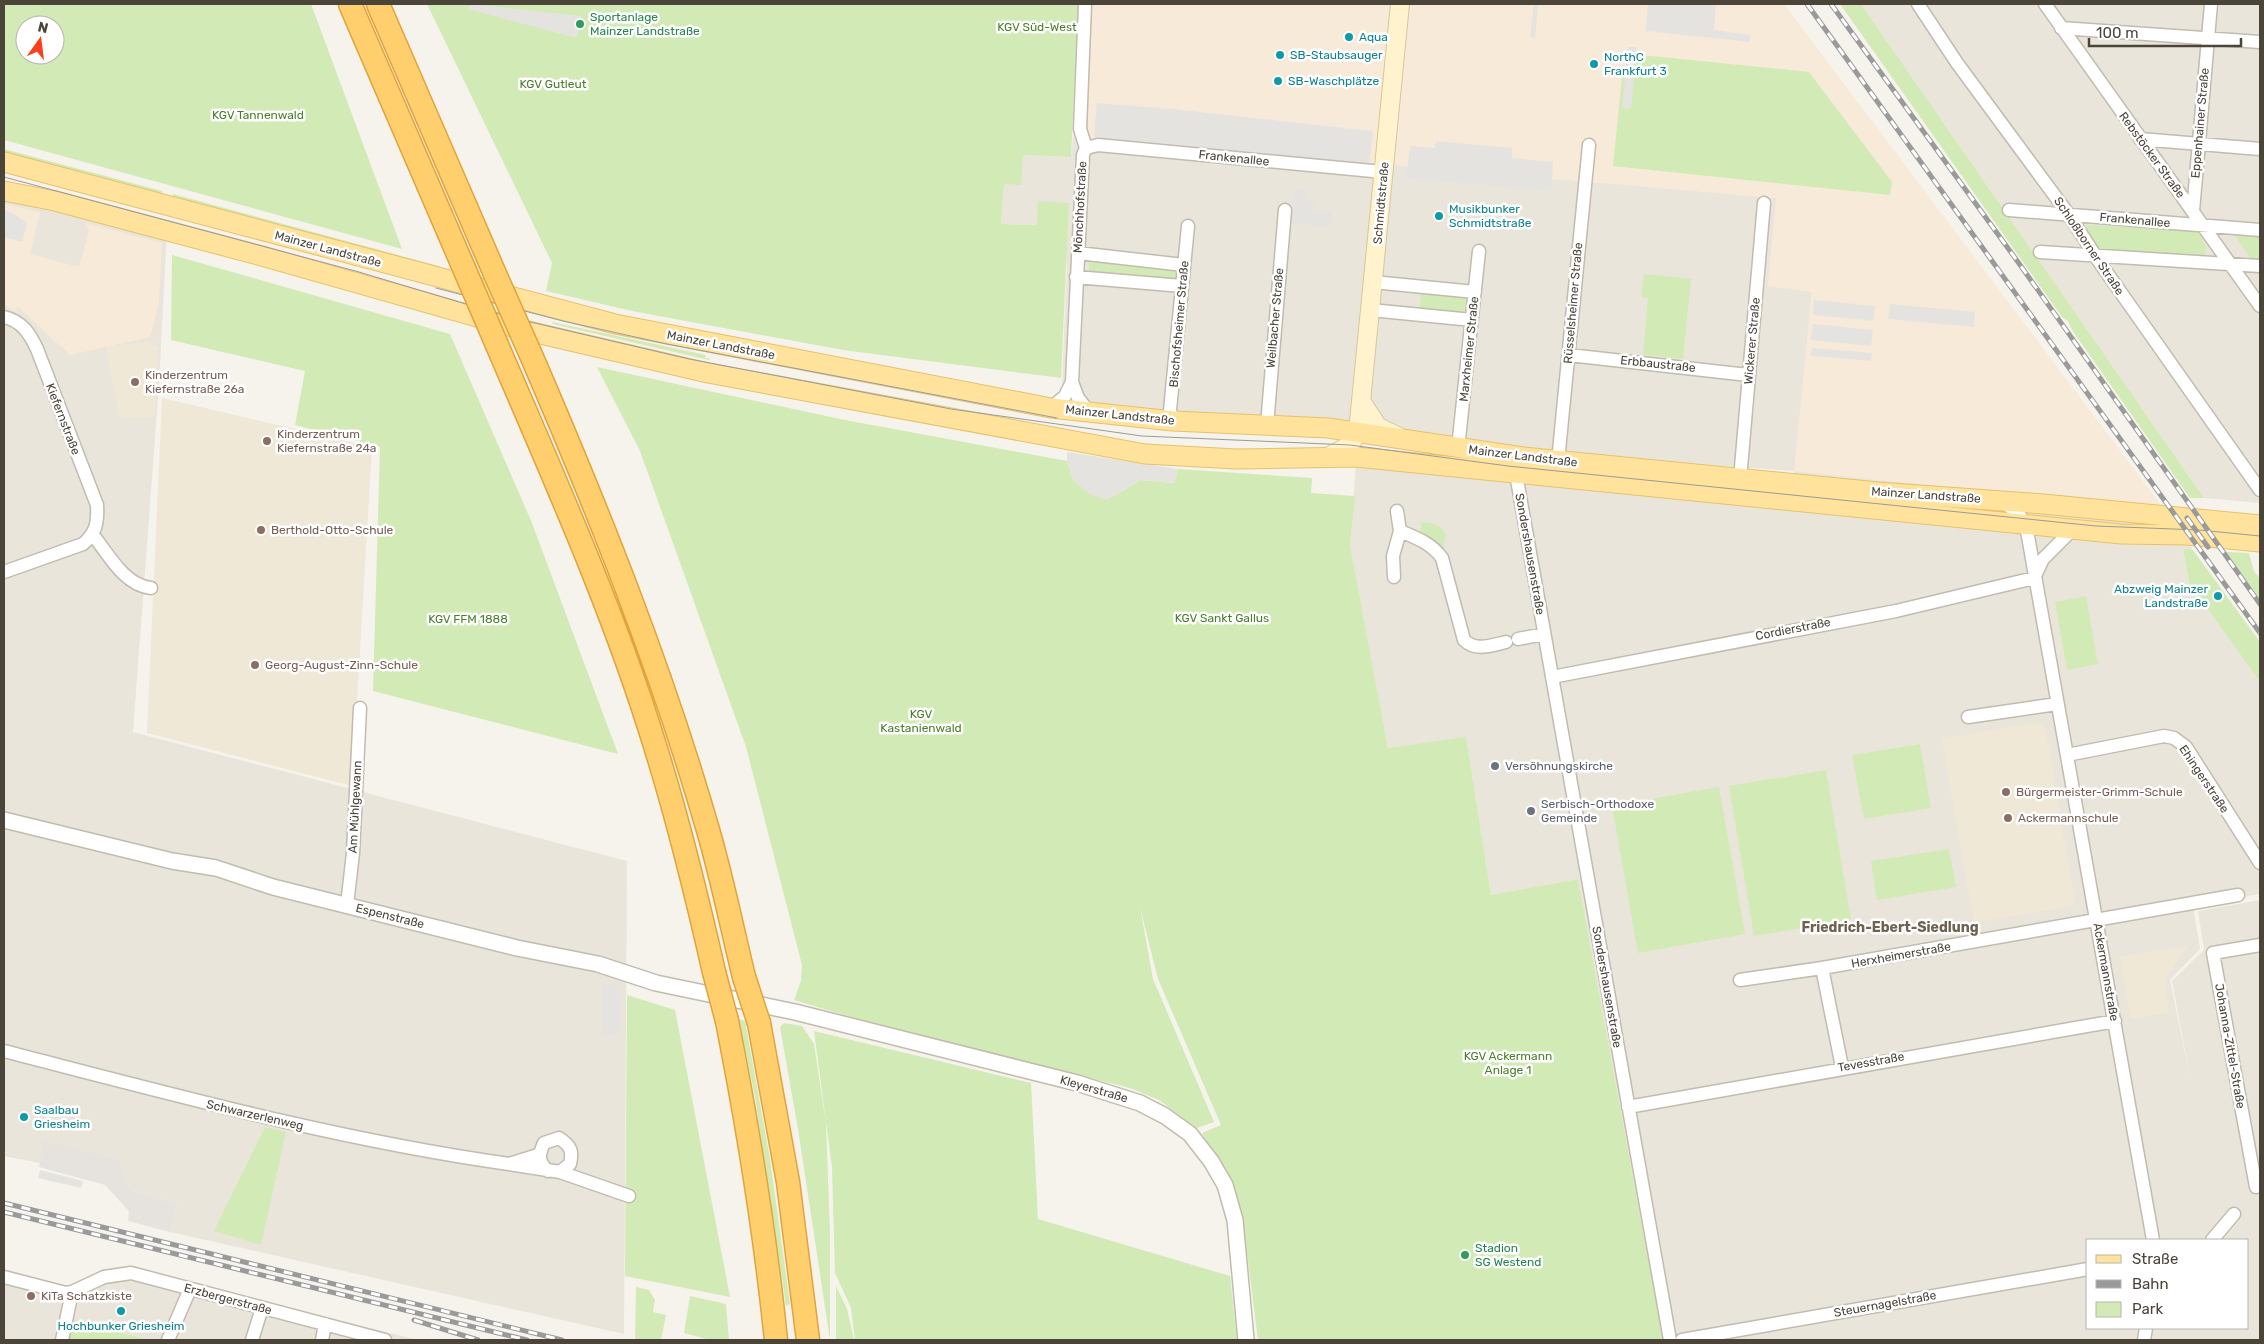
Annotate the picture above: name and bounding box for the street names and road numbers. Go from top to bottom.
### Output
street label: Eppenhainer Straße [2188,67,2212,179]
street label: Rebstöcker Straße [2116,109,2188,201]
street label: Frankenallee [1198,147,1270,169]
street label: Mönchhofstraße [1071,160,1089,253]
street label: Schmidtstraße [1370,161,1392,245]
street label: Schloßborner Straße [2051,194,2127,298]
street label: Frankenallee [2099,210,2171,230]
street label: Mainzer Landstraße [273,228,383,270]
street label: Rüsselsheimer Straße [1561,242,1585,364]
street label: Bischofsheimer Straße [1166,260,1192,388]
street label: Weilbacher Straße [1264,267,1286,369]
street label: Marxheimer Straße [1457,295,1482,402]
street label: Wickerer Straße [1741,297,1763,385]
street label: Mainzer Landstraße [666,328,776,362]
street label: Erbbaustraße [1620,353,1697,375]
street label: Kiefernstraße [43,381,83,457]
street label: Mainzer Landstraße [1065,402,1176,428]
street label: Mainzer Landstraße [1468,442,1579,470]
street label: Mainzer Landstraße [1871,484,1982,506]
street label: Sondershausenstraße [1512,492,1548,616]
street label: Cordierstraße [1754,615,1832,643]
street label: Ehingerstraße [2176,742,2232,816]
street label: Am Mühlgewann [346,760,364,854]
street label: Espenstraße [354,901,426,931]
street label: Ackermannstraße [2090,922,2122,1022]
street label: Sondershausenstraße [1589,925,1625,1049]
street label: Herxheimerstraße [1850,939,1952,971]
street label: Johanna-Zittel-Straße [2212,982,2248,1110]
street label: Tevesstraße [1837,1049,1906,1075]
street label: Kleyerstraße [1058,1073,1130,1105]
street label: Schwarzerlenweg [205,1097,305,1133]
street label: Erzbergerstraße [183,1281,274,1318]
street label: Steuernagelstraße [1833,1288,1938,1320]

